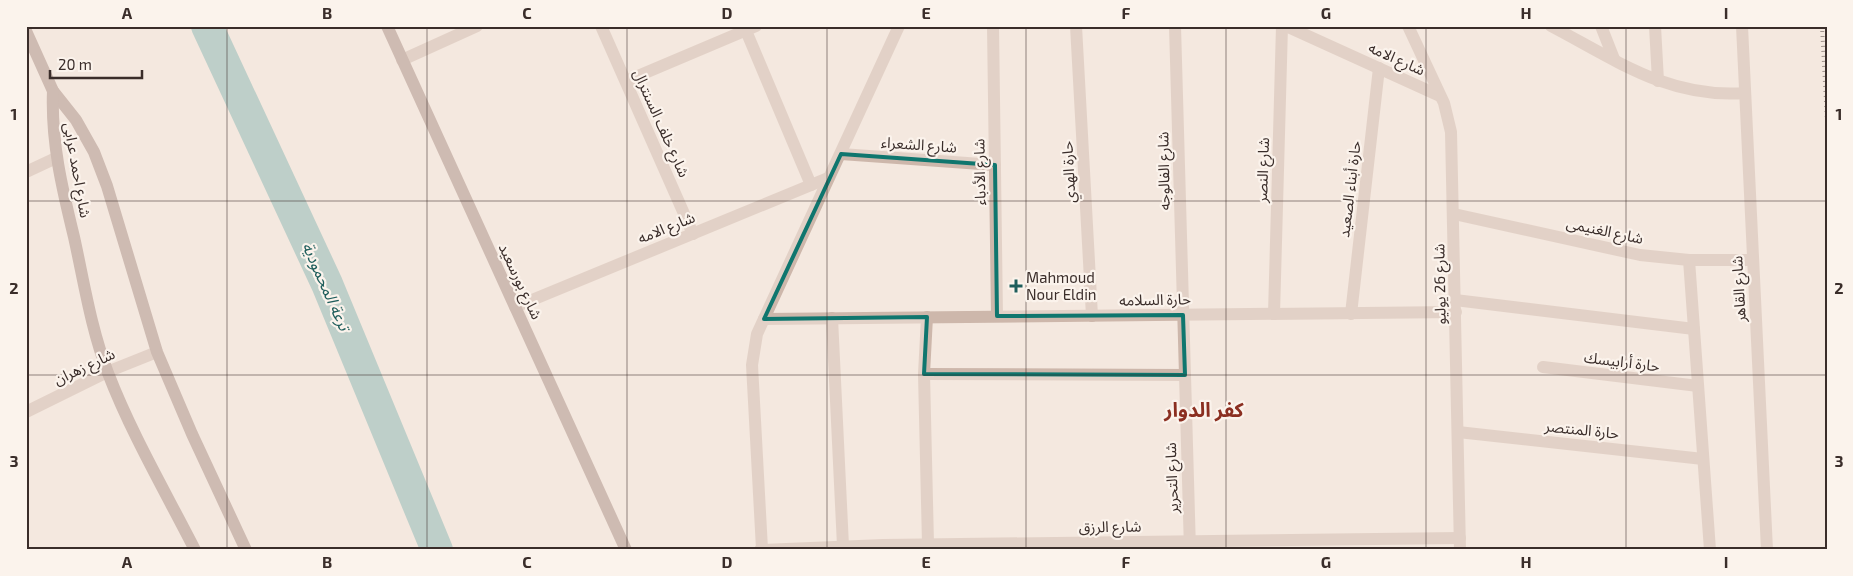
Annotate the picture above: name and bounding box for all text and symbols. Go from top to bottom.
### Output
text: A [122,3,133,22]
text: B [322,3,332,22]
text: C [522,3,532,22]
text: D [722,3,733,22]
text: E [921,3,931,22]
text: F [1122,3,1131,22]
text: G [1321,3,1331,22]
text: H [1520,3,1532,22]
text: I [1724,3,1728,22]
street label: شارع الامه [1364,38,1428,82]
scale bar [50,48,142,80]
text: 20 m [58,55,92,73]
street label: شارع خلف السنترال [626,66,694,182]
text: 1 [11,104,17,123]
text: 1 [1836,104,1842,123]
street label: شارع احمد عرابى [57,121,95,220]
street label: شارع الفالوجه [1153,131,1177,211]
street label: شارع الشعراء [880,132,958,160]
street label: شارع النصر [1252,137,1276,204]
street label: شارع الأدباء [969,138,993,205]
street label: حارة الهدي [1057,140,1082,203]
street label: حارة أبناء الصعيد [1334,140,1365,238]
street label: شارع الامه [635,207,699,250]
street label: شارع الغنيمى [1564,213,1645,251]
water label: ترعة المحمودية [298,239,356,336]
street label: شارع بورسعيد [492,240,547,324]
street label: شارع 26 يوليو [1429,243,1453,325]
street label: شارع القاهر [1727,255,1753,324]
place label: Mahmoud Nour Eldin [1026,268,1097,303]
text: 2 [9,278,19,297]
text: 2 [1834,278,1844,297]
marker: Mahmoud Nour Eldin [1010,280,1022,292]
street label: حارة السلامه [1119,289,1191,310]
street label: شارع زهران [51,344,119,392]
street label: حارة أرابيسك [1583,347,1661,376]
district label: كفر الدوار [1163,397,1245,422]
street label: حارة المنتصر [1543,416,1620,443]
street label: شارع التحرير [1161,442,1185,515]
text: 3 [9,451,19,470]
text: 3 [1834,451,1844,470]
street label: شارع الرزق [1079,516,1142,540]
text: A [122,552,133,571]
text: B [322,552,332,571]
text: C [522,552,532,571]
text: D [722,552,733,571]
text: E [921,552,931,571]
text: F [1122,552,1131,571]
text: G [1321,552,1331,571]
text: H [1520,552,1532,571]
text: I [1724,552,1728,571]

